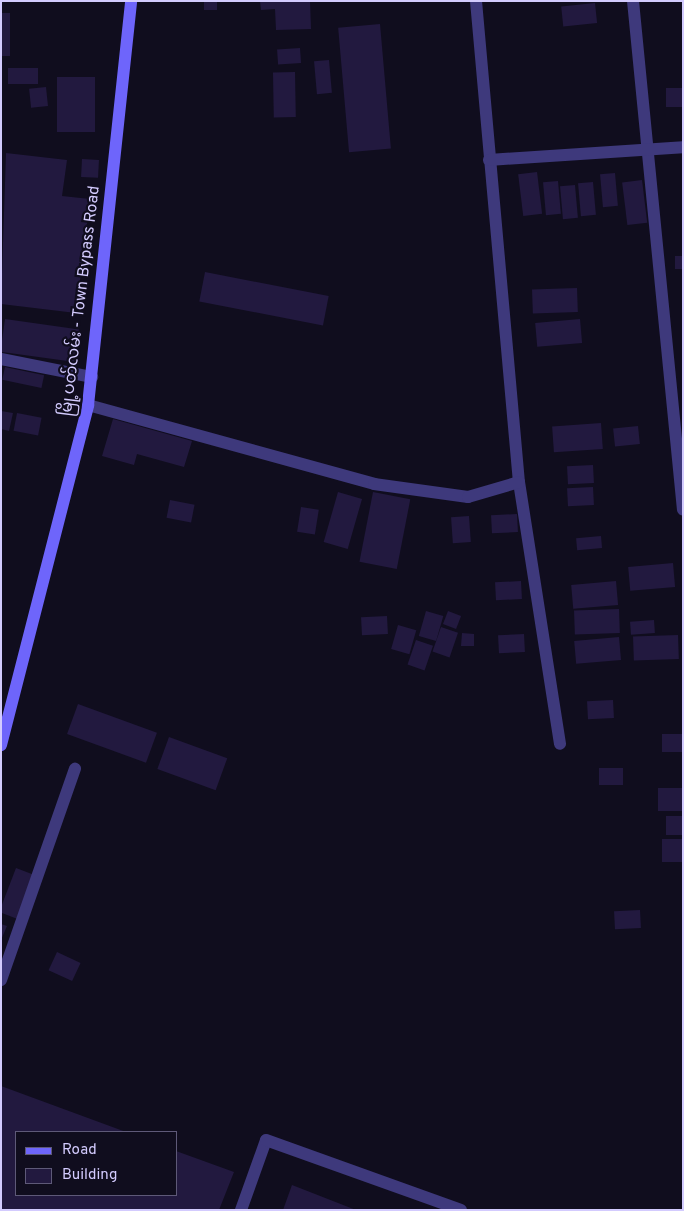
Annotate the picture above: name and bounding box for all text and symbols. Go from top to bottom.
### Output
street label: မြို့ပတ်လမ်း - Town Bypass Road [57,185,105,417]
legend [15,1131,178,1196]
text: Road [62,1141,97,1160]
text: Building [62,1166,117,1185]

